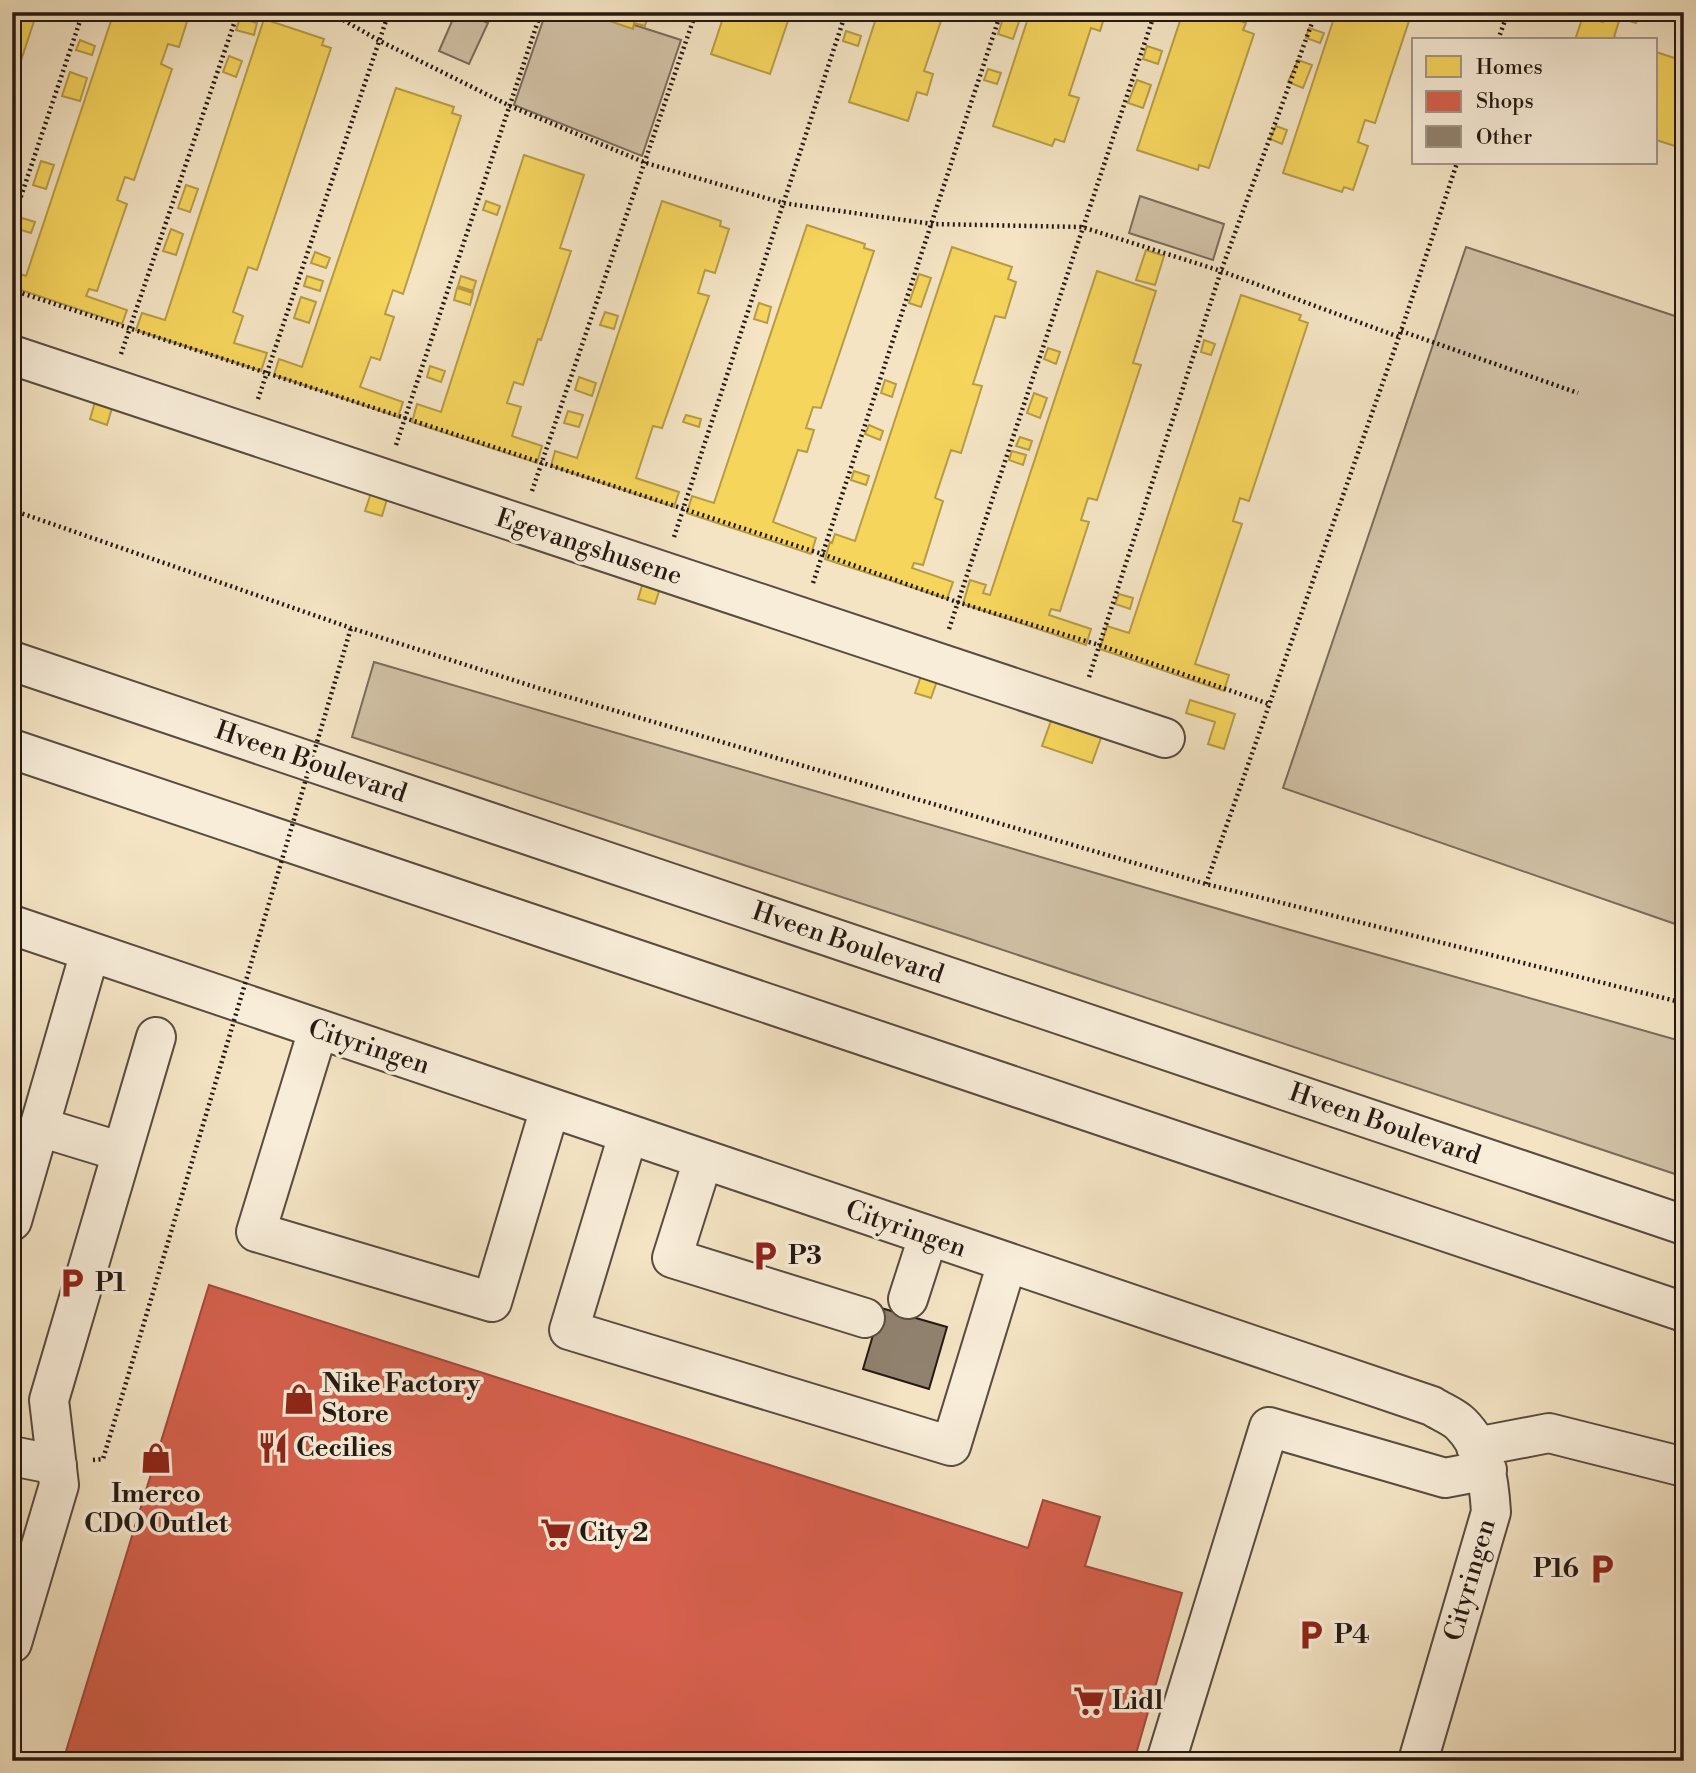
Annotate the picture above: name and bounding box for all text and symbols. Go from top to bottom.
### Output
legend [1412,38,1658,164]
text: Homes [1476,55,1543,81]
text: Shops [1476,89,1534,115]
text: Other [1476,125,1532,151]
street label: Egevangshusene [492,502,686,592]
street label: Hveen Boulevard [211,714,411,810]
street label: Hveen Boulevard [748,895,948,991]
street label: Cityringen [304,1012,434,1082]
street label: Hveen Boulevard [1285,1076,1485,1172]
street label: Cityringen [841,1193,971,1265]
parking icon: P3 [748,1239,782,1273]
place label: P3 [788,1240,822,1272]
parking icon: P1 [55,1266,89,1300]
place label: P1 [95,1267,126,1299]
place label: Nike Factory Store [322,1368,481,1430]
shop icon: Nike Factory Store [282,1382,316,1416]
restaurant icon: Cecilies [256,1431,290,1465]
place label: Cecilies [296,1432,392,1464]
shop icon: Imerco CDO Outlet [139,1441,173,1475]
place label: Imerco CDO Outlet [84,1478,229,1540]
street label: Cityringen [1437,1515,1503,1645]
supermarket icon: City 2 [539,1516,573,1550]
place label: City 2 [579,1517,648,1549]
parking icon: P16 [1585,1552,1619,1586]
place label: P16 [1533,1553,1579,1585]
parking icon: P4 [1294,1618,1328,1652]
place label: P4 [1334,1619,1370,1651]
supermarket icon: Lidl [1072,1684,1106,1718]
place label: Lidl [1112,1685,1163,1717]

